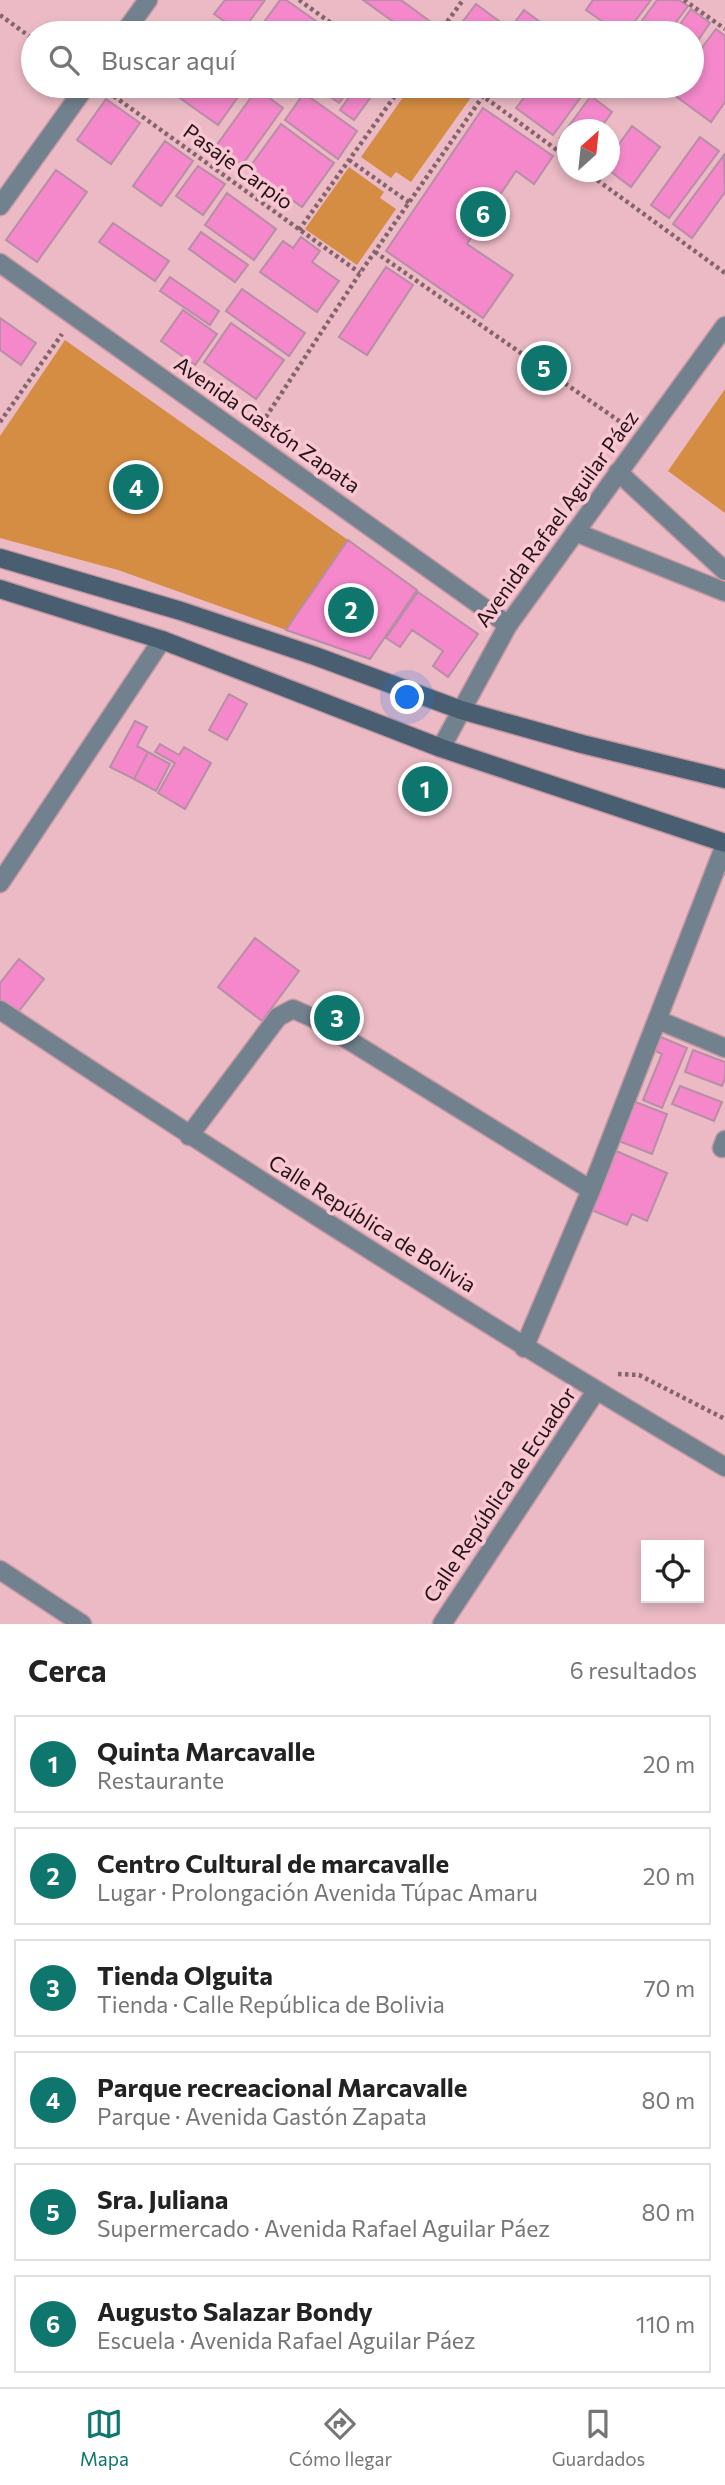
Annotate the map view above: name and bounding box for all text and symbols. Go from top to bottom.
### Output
search box [21,21,704,98]
icon: search [45,41,83,79]
text: Buscar aquí [101,44,236,75]
street label: Pasaje Carpio [179,118,299,214]
north arrow [557,119,620,182]
pin: 6 [460,188,506,240]
pin: 5 [521,342,567,394]
street label: Avenida Gastón Zapata [170,350,365,497]
street label: Avenida Rafael Aguilar Páez [469,405,643,631]
pin: 4 [113,461,159,513]
pin: 2 [328,584,374,636]
your location [390,680,424,714]
pin: 1 [402,763,448,815]
pin: 3 [314,992,360,1044]
street label: Calle República de Bolivia [265,1149,481,1297]
street label: Calle República de Ecuador [417,1382,580,1606]
map controls [641,1540,704,1603]
button: locate [641,1540,704,1603]
text: Cerca [28,1651,107,1688]
text: 6 resultados [570,1656,697,1684]
text: Quinta Marcavalle [97,1735,315,1766]
text: 1 [48,1750,58,1778]
text: 20 m [643,1750,695,1778]
text: Restaurante [97,1766,224,1794]
text: Centro Cultural de marcavalle [97,1847,449,1878]
text: 2 [46,1862,60,1890]
text: 20 m [643,1862,695,1890]
text: Lugar · Prolongación Avenida Túpac Amaru [97,1878,538,1906]
text: Tienda Olguita [97,1959,273,1990]
text: 3 [46,1974,60,2002]
text: 70 m [643,1974,695,2002]
text: Tienda · Calle República de Bolivia [97,1990,445,2018]
text: Parque recreacional Marcavalle [97,2071,468,2102]
text: 4 [46,2086,60,2114]
text: 80 m [642,2086,695,2114]
text: Parque · Avenida Gastón Zapata [97,2102,427,2130]
text: Sra. Juliana [97,2183,229,2214]
text: 5 [46,2198,60,2226]
text: 80 m [642,2198,695,2226]
text: Supermercado · Avenida Rafael Aguilar Páez [97,2214,550,2242]
text: Augusto Salazar Bondy [97,2295,373,2326]
text: 6 [46,2310,60,2338]
text: 110 m [636,2310,695,2338]
text: Escuela · Avenida Rafael Aguilar Páez [97,2326,475,2354]
tab: Mapa [80,2405,129,2470]
tab: Cómo llegar [289,2405,392,2470]
tab: Guardados [552,2405,645,2470]

